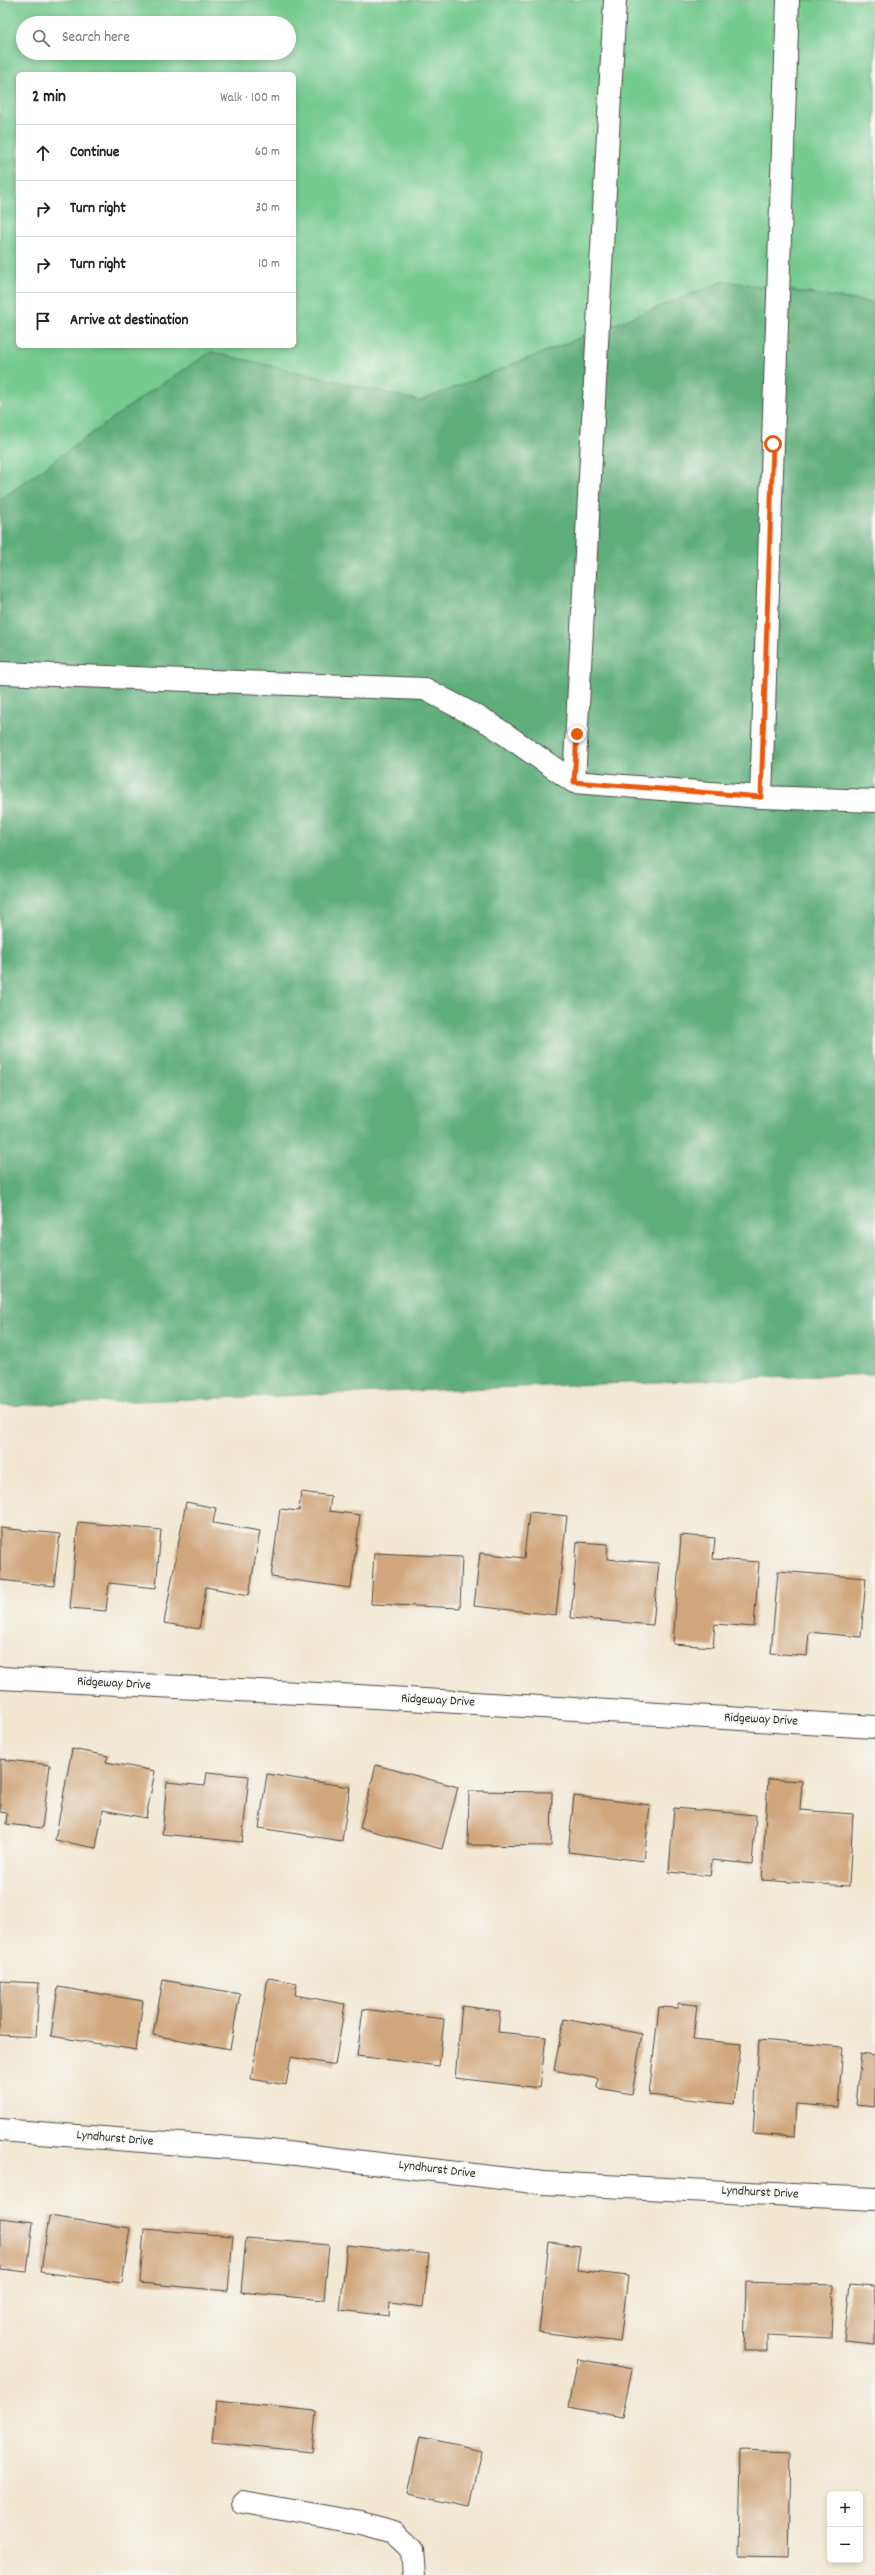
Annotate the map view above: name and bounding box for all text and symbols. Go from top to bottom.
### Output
search box [16,16,296,60]
icon: search [30,27,52,49]
text: Search here [62,27,130,49]
text: 2 min [32,86,66,110]
text: Walk · 100 m [220,89,280,108]
icon: ahead [32,142,54,164]
text: Continue [70,142,119,164]
text: 60 m [255,143,280,162]
icon: right [32,198,54,220]
text: Turn right [70,198,126,220]
text: 30 m [255,199,280,218]
icon: right [32,254,54,276]
text: Turn right [70,254,126,276]
text: 10 m [258,255,280,274]
icon: arrive [32,310,54,332]
text: Arrive at destination [70,310,188,332]
route start [764,435,782,453]
route end [568,725,586,743]
street label: Ridgeway Drive [77,1673,152,1695]
street label: Ridgeway Drive [401,1690,476,1712]
street label: Ridgeway Drive [724,1709,799,1731]
street label: Lyndhurst Drive [76,2126,155,2152]
street label: Lyndhurst Drive [397,2156,477,2184]
street label: Lyndhurst Drive [721,2181,799,2205]
map controls [827,2491,863,2563]
button: + [827,2491,863,2527]
button: − [827,2527,863,2563]

